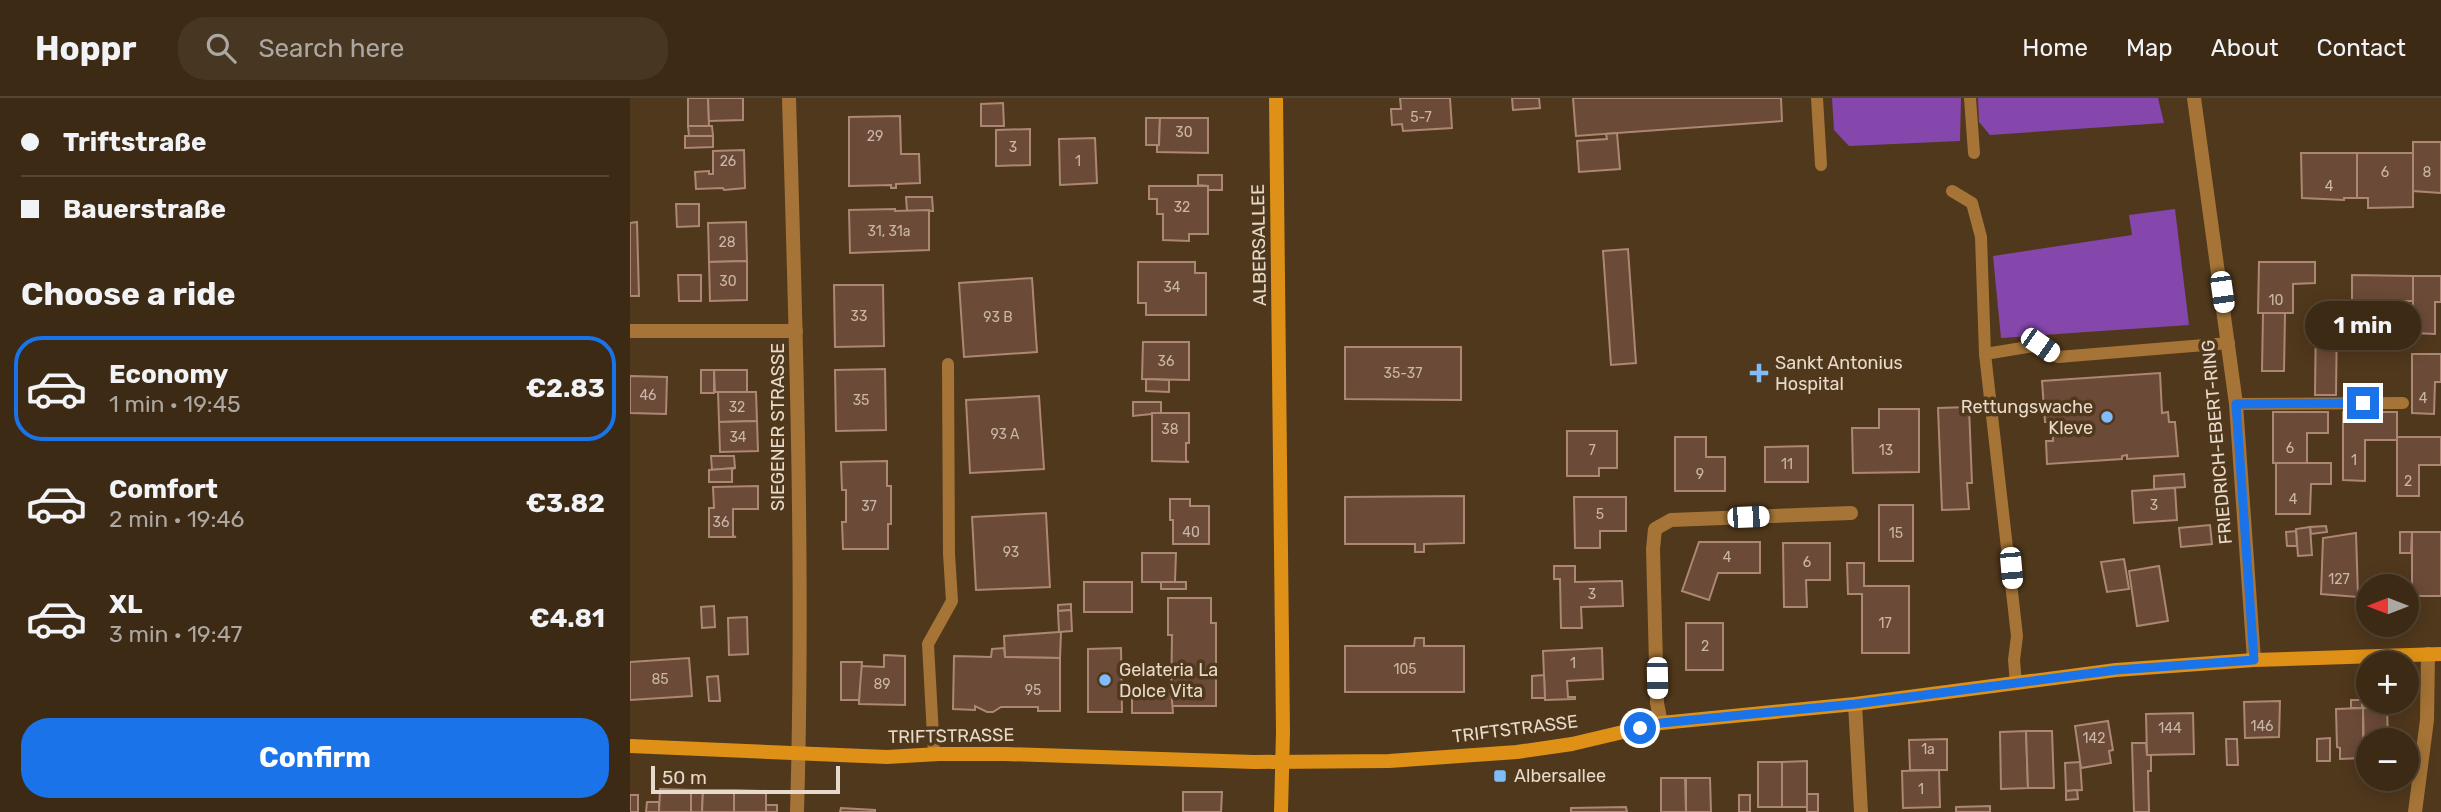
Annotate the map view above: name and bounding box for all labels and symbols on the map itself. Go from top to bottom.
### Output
house number: 5-7 [1410,109,1432,126]
house number: 30 [1175,124,1193,141]
house number: 29 [867,128,883,145]
house number: 3 [1009,139,1017,156]
house number: 26 [720,153,736,170]
house number: 1 [1075,153,1081,170]
house number: 6 [2381,164,2389,181]
house number: 8 [2423,164,2432,181]
house number: 4 [2325,178,2334,195]
street label: ALBERSALLEE [1247,184,1271,306]
house number: 32 [1174,199,1190,216]
house number: 31, 31a [868,223,910,240]
house number: 28 [718,234,736,251]
car [2209,270,2236,314]
house number: 30 [719,273,737,290]
house number: 34 [1163,279,1181,296]
house number: 10 [2269,292,2284,309]
callout: 1 min [2305,302,2421,350]
house number: 33 [851,308,867,325]
house number: 93 B [983,309,1013,326]
car [2017,324,2064,366]
street label: FRIEDRICH-EBERT-RING [2197,339,2237,545]
street label: SIEGENER STRASSE [767,343,789,511]
place label: Sankt Antonius Hospital [1775,352,1903,395]
house number: 36 [1158,353,1174,370]
marker: Sankt Antonius Hospital [1749,363,1769,383]
house number: 35-37 [1384,365,1422,382]
house number: 46 [639,387,657,404]
route end [2347,387,2379,419]
house number: 4 [2419,390,2428,407]
house number: 35 [853,392,869,409]
place label: Rettungswache Kleve [1961,396,2093,439]
house number: 32 [729,399,745,416]
marker: Rettungswache Kleve [2099,409,2115,425]
house number: 38 [1161,421,1179,438]
house number: 93 A [991,426,1020,443]
house number: 34 [729,429,747,446]
house number: 6 [2286,440,2294,457]
house number: 7 [1588,442,1596,459]
house number: 13 [1879,442,1893,459]
house number: 1 [2351,452,2357,469]
house number: 11 [1781,456,1793,473]
house number: 9 [1696,466,1704,483]
house number: 2 [2404,473,2412,490]
house number: 4 [2289,491,2298,508]
house number: 3 [2150,497,2158,514]
house number: 37 [861,498,877,515]
house number: 5 [1596,506,1604,523]
car [1727,506,1770,528]
house number: 36 [713,514,729,531]
house number: 40 [1182,524,1200,541]
house number: 15 [1889,525,1903,542]
house number: 93 [1003,544,1019,561]
car [1999,546,2024,590]
house number: 4 [1723,549,1732,566]
house number: 6 [1803,554,1811,571]
house number: 127 [2328,571,2350,588]
north arrow [2356,574,2418,637]
house number: 3 [1588,586,1596,603]
house number: 17 [1878,615,1892,632]
house number: 2 [1701,638,1709,655]
house number: 1 [1570,655,1576,672]
car [1647,657,1668,699]
place label: Gelateria La Dolce Vita [1119,659,1218,702]
house number: 105 [1393,661,1417,678]
house number: 85 [651,671,669,688]
marker: Gelateria La Dolce Vita [1097,672,1113,688]
house number: 89 [873,676,891,693]
house number: 95 [1025,682,1041,699]
street label: TRIFTSTRASSE [1451,710,1579,748]
route start [1624,712,1656,744]
house number: 146 [2250,718,2274,735]
house number: 144 [2158,720,2182,737]
street label: TRIFTSTRASSE [888,724,1014,748]
house number: 142 [2083,730,2105,747]
house number: 1a [1921,741,1935,758]
scale bar [651,763,840,795]
place label: Albersallee [1514,765,1606,787]
marker: Albersallee [1492,768,1508,784]
house number: 1 [1918,781,1924,798]

